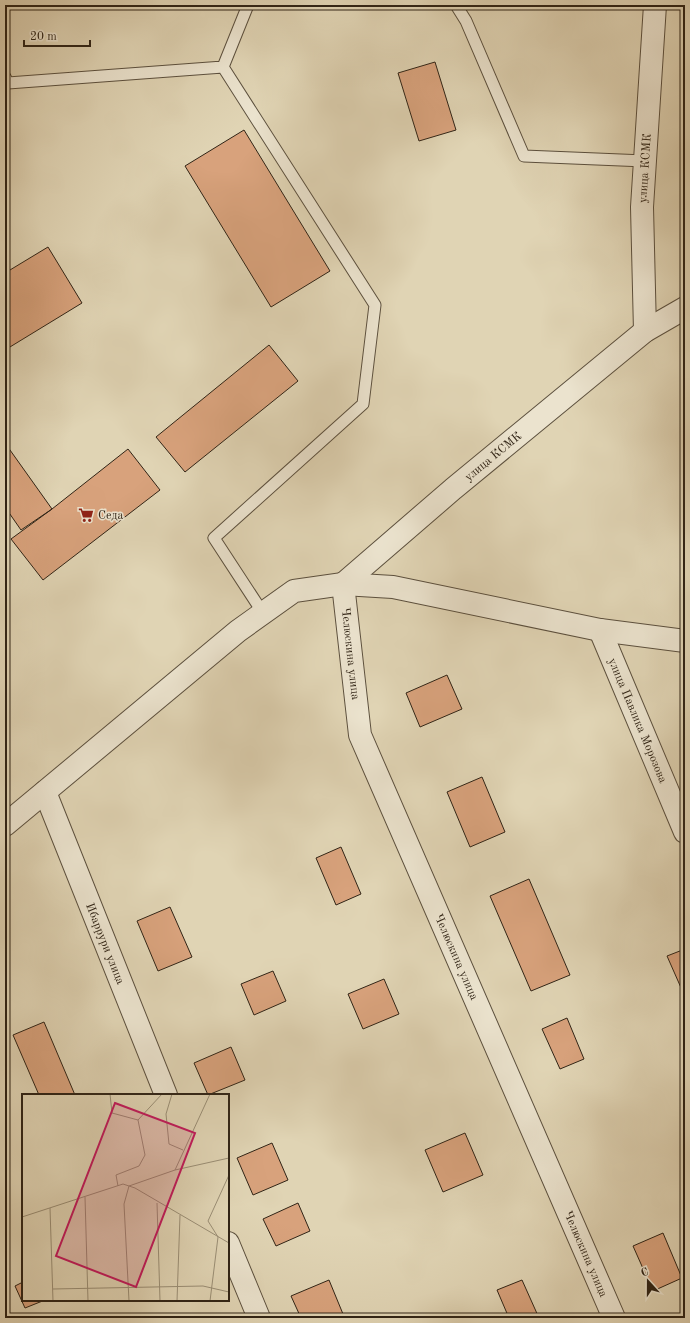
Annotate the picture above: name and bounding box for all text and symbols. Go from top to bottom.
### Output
scale bar [24,22,90,48]
text: 20 m [30,31,57,43]
street label: улица КСМК [637,133,654,203]
street label: улица КСМК [463,430,524,484]
supermarket icon: Седа [77,506,95,524]
place label: Седа [98,510,123,522]
street label: Челюскина улица [339,607,361,700]
street label: улица Павлика Морозова [606,657,669,785]
street label: Ибаррури улица [83,901,126,986]
street label: Челюскина улица [432,912,480,1002]
inset map [22,1094,229,1301]
street label: Челюскина улица [561,1209,609,1299]
north arrow [628,1261,668,1301]
text: С [640,1267,650,1280]

